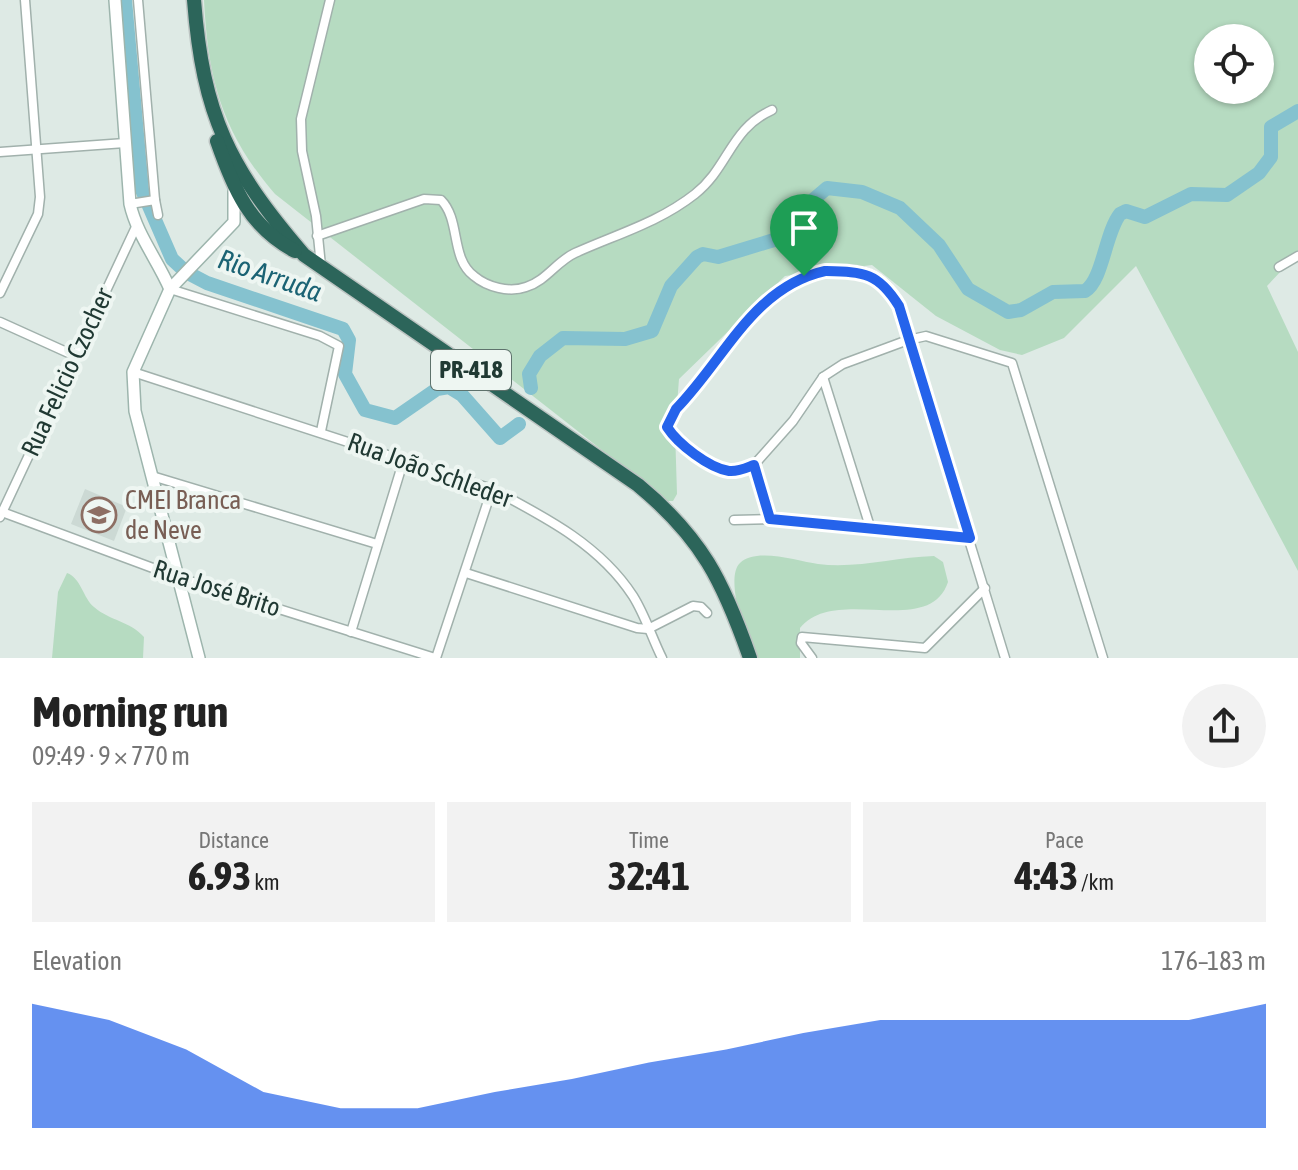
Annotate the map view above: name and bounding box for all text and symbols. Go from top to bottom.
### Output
map controls [1194,24,1274,104]
button: locate [1194,24,1274,104]
pin [770,194,838,276]
icon: arrive [782,206,826,250]
water label: Rio Arruda [214,242,326,308]
street label: Rua Felicio Czocher [15,283,119,461]
road number: PR-418 [431,350,511,390]
street label: Rua João Schleder [344,426,517,514]
place label: CMEI Branca de Neve [125,485,241,545]
school or university icon: CMEI Branca de Neve [80,496,118,534]
street label: Rua José Brito [150,553,284,623]
button: share [1182,684,1266,768]
text: Morning run [32,686,228,736]
text: 09:49 · 9 × 770 m [32,741,190,771]
text: Distance [198,827,269,853]
text: Time [629,827,669,853]
text: Pace [1045,827,1084,853]
text: 6.93 [188,853,251,898]
text: 32:41 [608,853,690,898]
text: 4:43 [1015,853,1078,898]
text: km [251,869,280,895]
text: /km [1078,869,1114,895]
text: Elevation [32,946,122,976]
text: 176–183 m [1161,946,1266,976]

